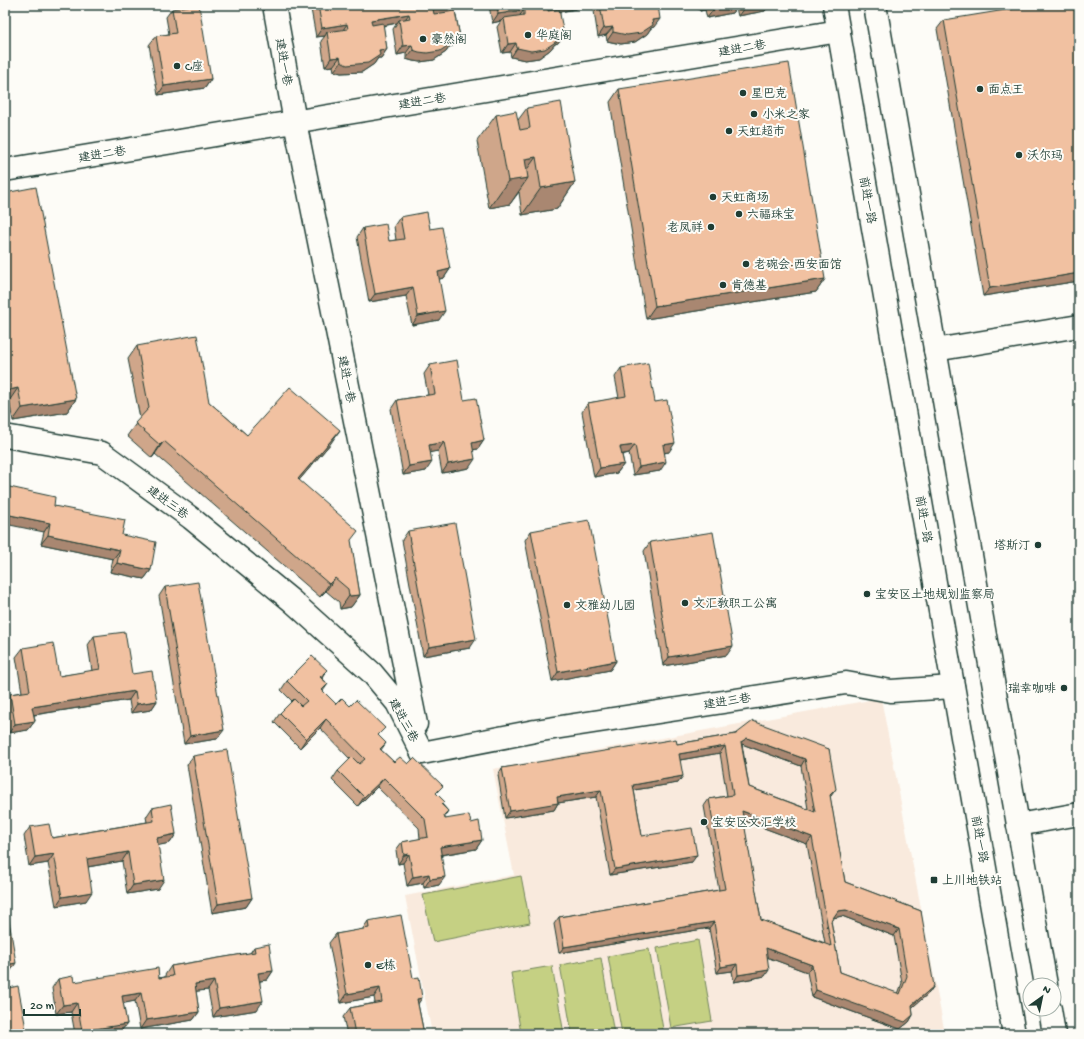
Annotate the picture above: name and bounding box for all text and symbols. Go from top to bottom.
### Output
place label: 华庭阁 [536,29,572,44]
marker: 华庭阁 [523,30,533,40]
place label: 豪然阁 [431,32,467,48]
marker: 豪然阁 [418,34,428,44]
street label: 建进一巷 [271,37,294,87]
street label: 建进二巷 [717,38,767,61]
place label: C座 [185,60,204,75]
marker: C座 [172,61,182,71]
place label: 面点王 [988,83,1024,98]
marker: 面点王 [975,84,985,94]
place label: 星巴克 [751,87,787,102]
marker: 星巴克 [738,88,748,98]
street label: 建进二巷 [397,91,447,114]
place label: 小米之家 [762,108,810,123]
marker: 小米之家 [749,109,759,119]
place label: 天虹超市 [737,125,785,140]
marker: 天虹超市 [724,126,734,136]
street label: 建进二巷 [77,144,127,167]
place label: 沃尔玛 [1027,149,1063,164]
marker: 沃尔玛 [1014,150,1024,160]
street label: 前进一路 [855,175,878,225]
place label: 天虹商场 [721,190,769,206]
marker: 天虹商场 [708,192,718,202]
place label: 六福珠宝 [747,208,795,223]
marker: 六福珠宝 [734,209,744,219]
place label: 老凤祥 [667,221,703,236]
marker: 老凤祥 [706,222,716,232]
place label: 老碗会·西安面馆 [754,258,842,273]
marker: 老碗会·西安面馆 [741,259,751,269]
place label: 肯德基 [731,278,767,294]
marker: 肯德基 [718,280,728,290]
street label: 建进一巷 [334,354,357,404]
street label: 建进三巷 [143,483,191,523]
street label: 前进一路 [911,494,934,544]
place label: 塔斯汀 [994,538,1030,554]
marker: 塔斯汀 [1033,540,1043,550]
place label: 宝安区土地规划监察局 [875,588,995,603]
marker: 宝安区土地规划监察局 [862,589,872,599]
place label: 文汇教职工公寓 [693,597,777,612]
marker: 文汇教职工公寓 [680,598,690,608]
place label: 文雅幼儿园 [575,599,635,614]
marker: 文雅幼儿园 [562,600,572,610]
place label: 瑞幸咖啡 [1008,682,1056,697]
marker: 瑞幸咖啡 [1059,683,1069,693]
street label: 建进三巷 [702,691,752,714]
street label: 建进三巷 [384,696,421,745]
street label: 前进一路 [967,814,990,864]
place label: 宝安区文汇学校 [712,816,796,831]
marker: 宝安区文汇学校 [699,817,709,827]
place label: 上川地铁站 [942,874,1002,889]
marker: 上川地铁站 [929,875,939,885]
place label: E栋 [376,958,395,974]
marker: E栋 [363,960,373,970]
north arrow [1022,977,1062,1017]
text: N [1040,983,1053,997]
scale bar [24,991,80,1017]
text: 20 m [30,1000,55,1014]

